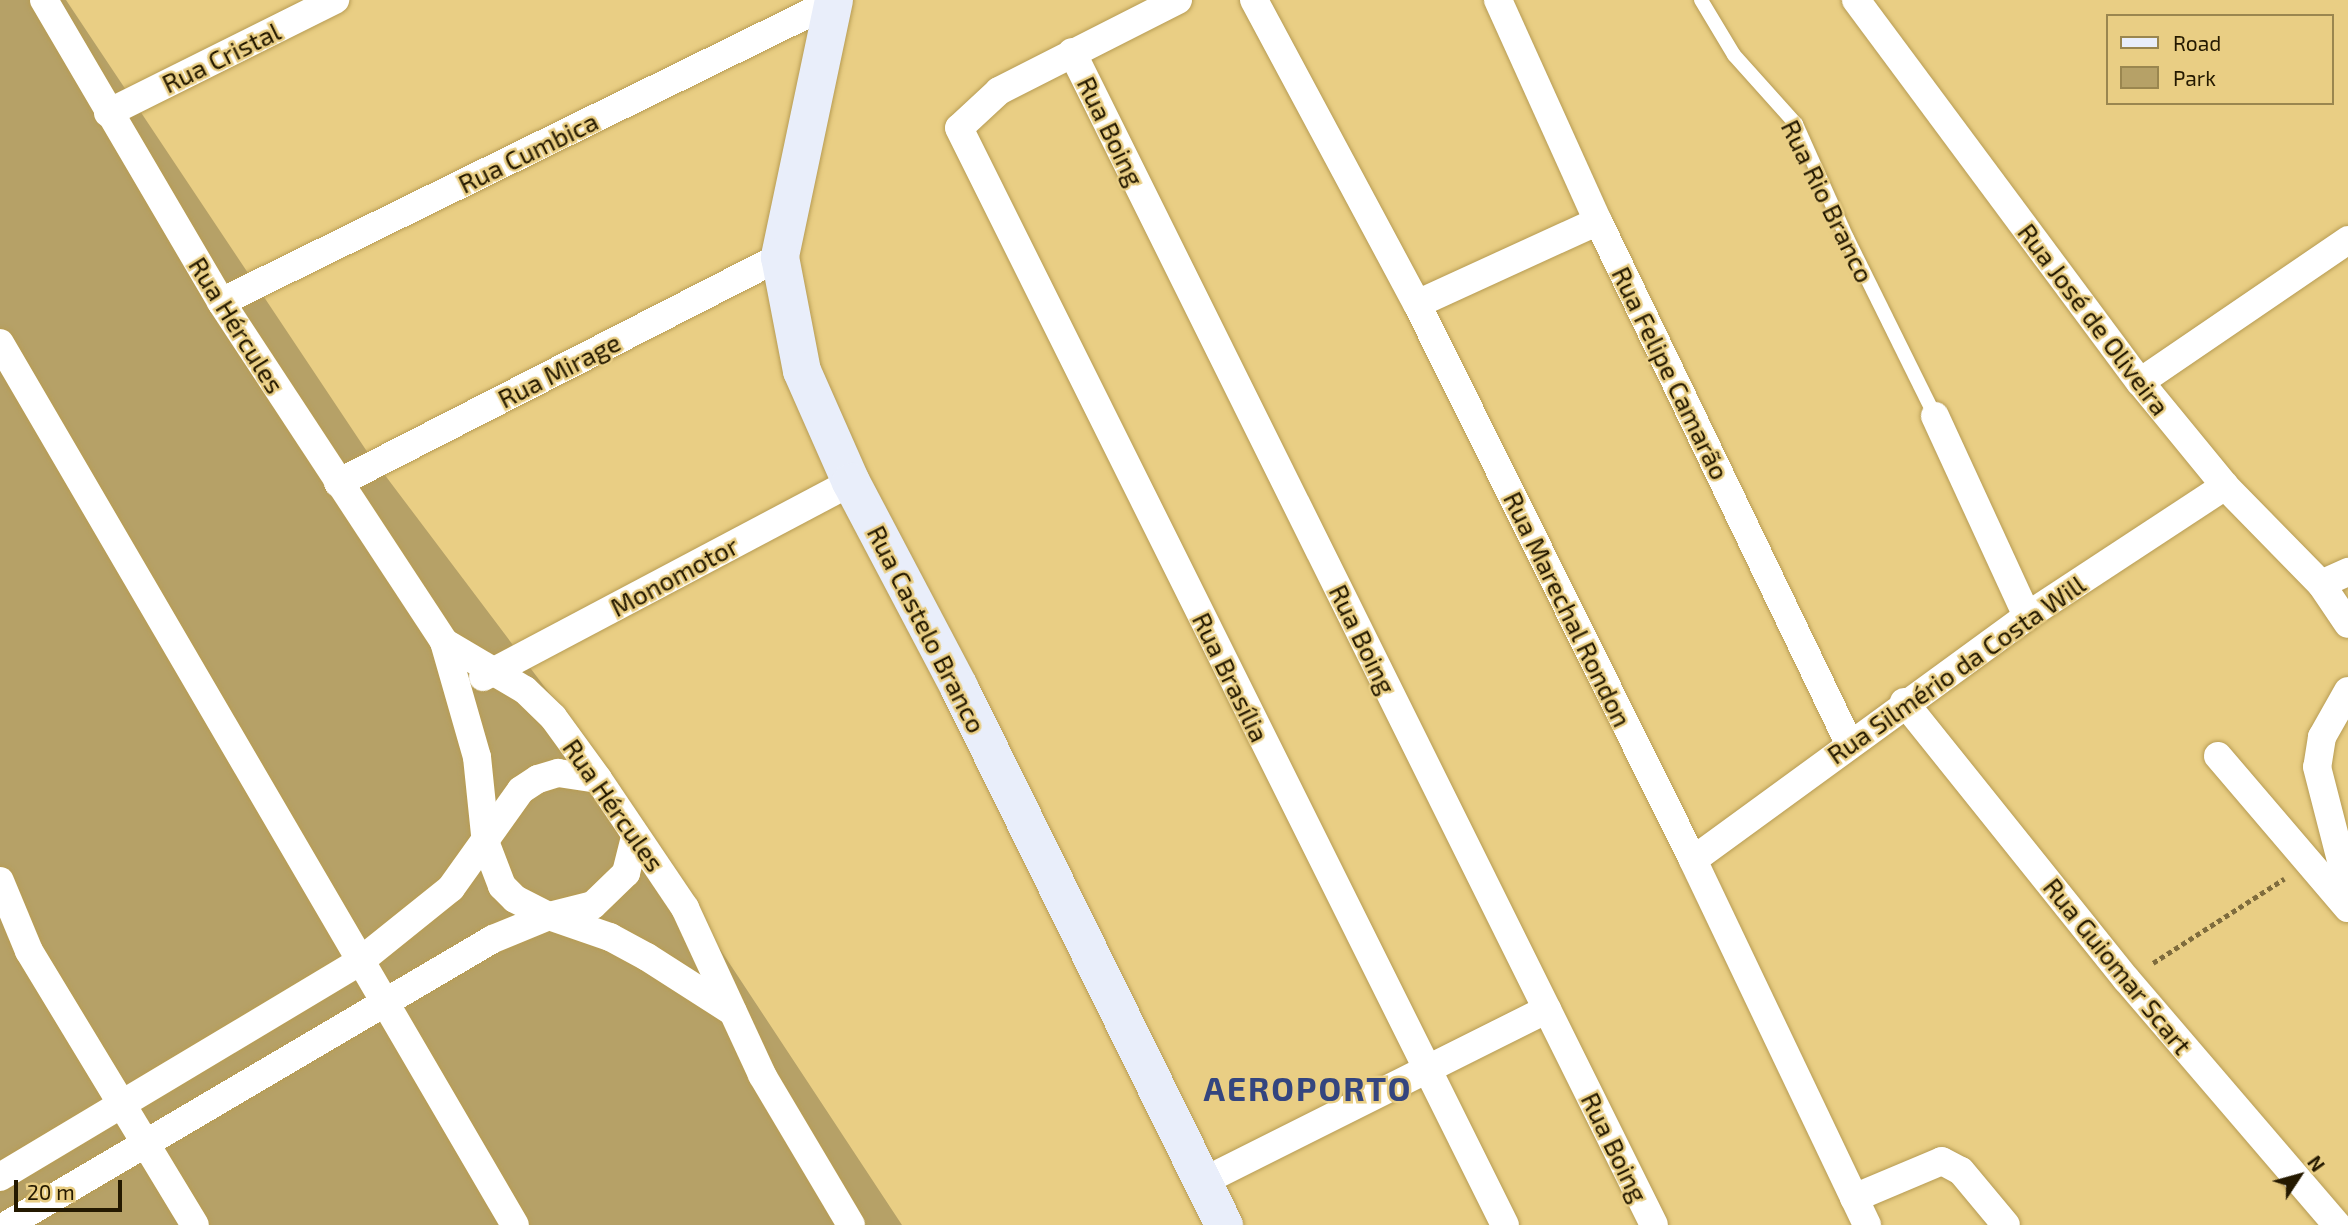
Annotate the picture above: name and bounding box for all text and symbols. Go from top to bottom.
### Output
legend [2106,14,2334,105]
street label: Rua Cristal [157,15,285,99]
text: Road [2173,30,2221,55]
text: Park [2173,65,2216,90]
street label: Rua Boing [1071,71,1151,191]
street label: Rua Cumbica [453,105,603,199]
street label: Rua Rio Branco [1775,115,1881,287]
street label: Rua José de Oliveira [2012,217,2176,421]
street label: Rua Hércules [183,251,291,399]
street label: Rua Felipe Camarão [1606,261,1736,485]
street label: Rua Mirage [493,326,625,414]
street label: Rua Marechal Rondon [1497,486,1639,732]
street label: Rua Castelo Branco [861,520,993,738]
street label: Monomotor [605,529,743,623]
street label: Rua Silmério da Costa Will [1821,568,2091,770]
street label: Rua Boing [1323,579,1403,699]
street label: Rua Brasília [1186,607,1276,747]
street label: Rua Hércules [557,733,671,877]
street label: Rua Guiomar Scart [2037,871,2199,1061]
district label: AEROPORTO [1205,1069,1411,1109]
street label: Rua Boing [1575,1087,1655,1207]
north arrow [2264,1141,2334,1211]
text: N [2303,1151,2330,1176]
scale bar [18,1166,126,1210]
text: 20 m [27,1179,75,1204]

